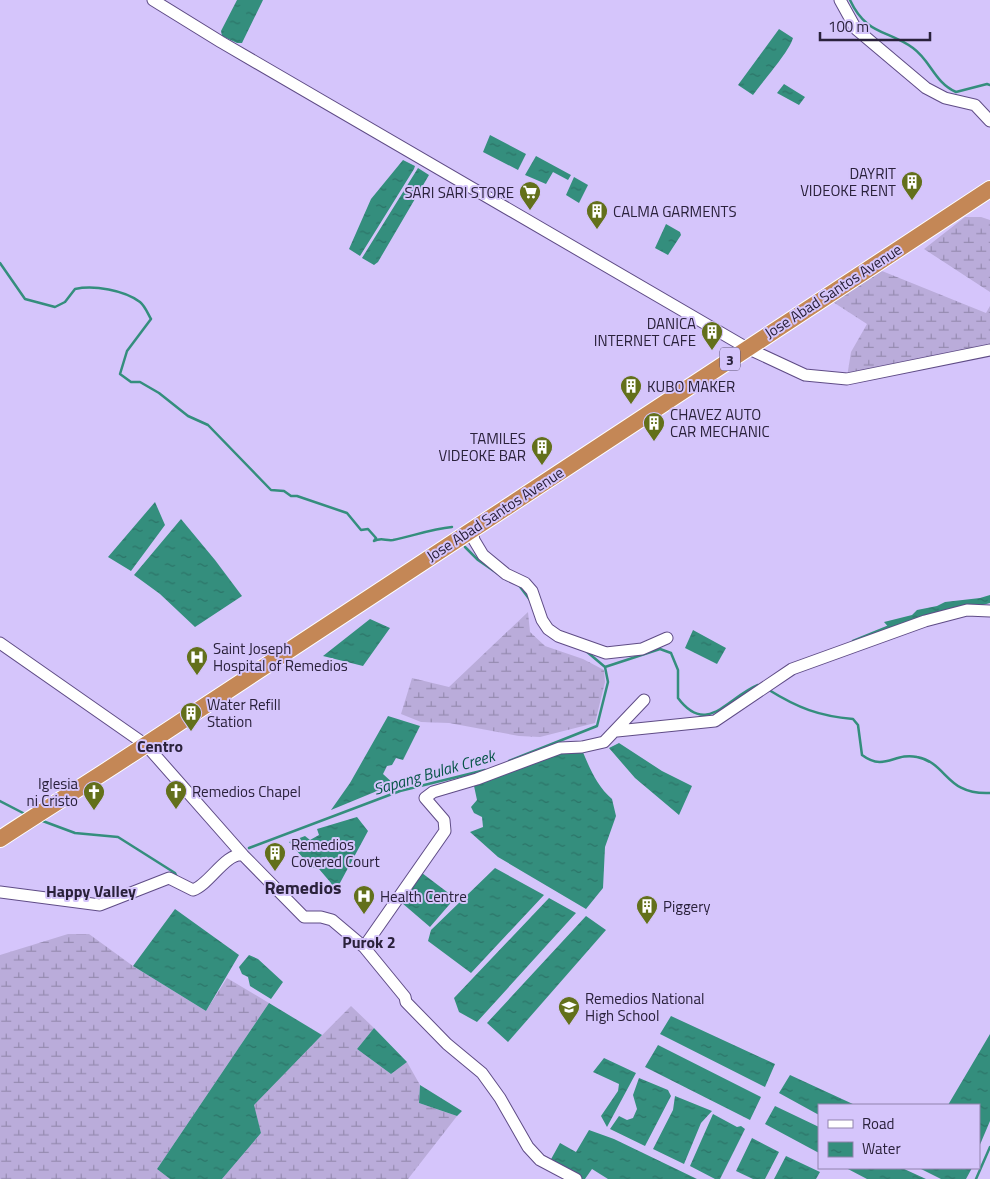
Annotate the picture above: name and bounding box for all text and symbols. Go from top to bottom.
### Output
scale bar [820,10,930,42]
text: 100 m [828,15,869,38]
place label: DAYRIT VIDEOKE RENT [800,162,896,202]
building icon: DAYRIT VIDEOKE RENT [900,170,924,201]
supermarket icon: SARI SARI STORE [518,180,542,211]
place label: SARI SARI STORE [405,181,514,204]
building icon: CALMA GARMENTS [585,199,609,230]
place label: CALMA GARMENTS [613,200,737,223]
street label: Jose Abad Santos Avenue [760,238,906,344]
place label: DANICA INTERNET CAFE [594,312,696,352]
building icon: DANICA INTERNET CAFE [700,320,724,351]
road number: 3 [720,348,740,370]
building icon: KUBO MAKER [619,374,643,405]
place label: KUBO MAKER [647,375,735,398]
place label: CHAVEZ AUTO CAR MECHANIC [670,403,770,443]
building icon: CHAVEZ AUTO CAR MECHANIC [642,411,666,442]
place label: TAMILES VIDEOKE BAR [438,427,526,467]
building icon: TAMILES VIDEOKE BAR [530,435,554,466]
street label: Jose Abad Santos Avenue [422,461,568,567]
place label: Saint Joseph Hospital of Remedios [213,637,348,677]
hospital icon: Saint Joseph Hospital of Remedios [185,645,209,676]
place label: Water Refill Station [207,693,281,733]
building icon: Water Refill Station [179,701,203,732]
district label: Centro [137,734,183,758]
water label: Sapang Bulak Creek [371,743,499,801]
place label: Iglesia ni Cristo [27,772,78,812]
church icon: Remedios Chapel [164,779,188,810]
church icon: Iglesia ni Cristo [82,780,106,811]
place label: Remedios Chapel [192,780,301,803]
place label: Remedios Covered Court [291,833,380,873]
building icon: Remedios Covered Court [263,841,287,872]
district label: Remedios [264,874,342,901]
district label: Happy Valley [46,879,136,903]
hospital icon: Health Centre [352,884,376,915]
place label: Health Centre [380,885,467,908]
building icon: Piggery [635,894,659,925]
place label: Piggery [663,895,711,918]
district label: Purok 2 [342,930,396,954]
place label: Remedios National High School [585,987,704,1027]
school or university icon: Remedios National High School [557,995,581,1026]
legend [818,1104,980,1169]
text: Road [862,1112,894,1135]
text: Water [862,1137,901,1160]

